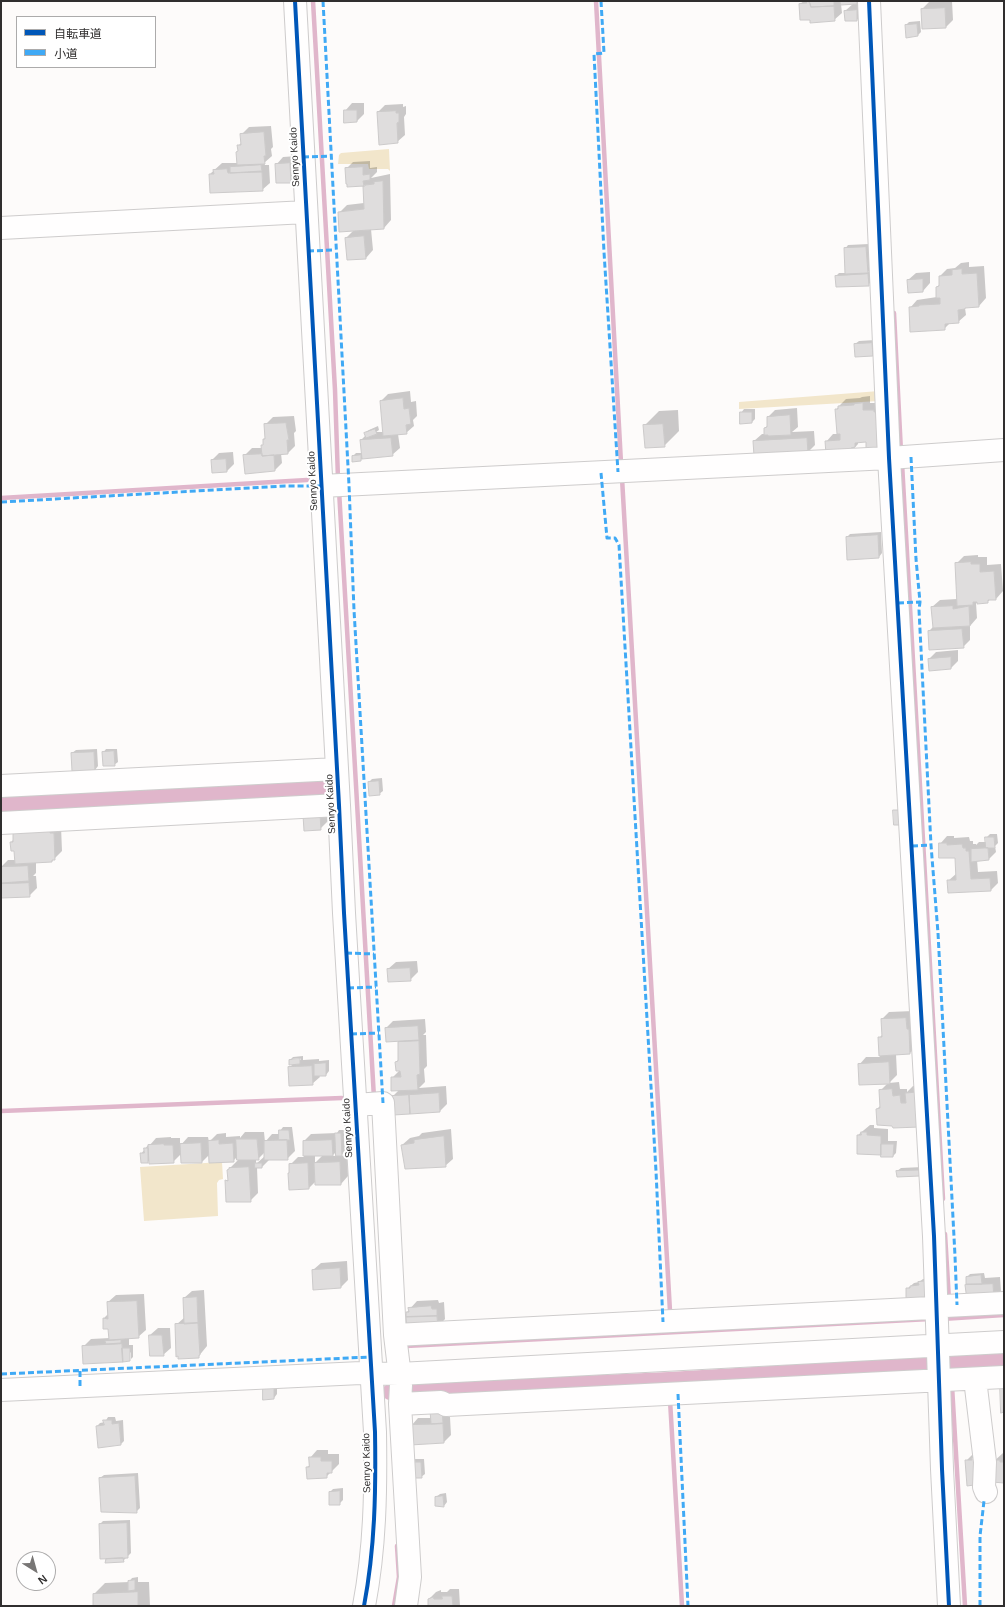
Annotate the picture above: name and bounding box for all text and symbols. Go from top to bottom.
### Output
legend [16,16,156,68]
text: 自転車道 [54,27,102,41]
text: 小道 [54,47,78,61]
street label: Senryo Kaido [287,127,303,187]
street label: Senryo Kaido [305,451,321,511]
street label: Senryo Kaido [323,774,339,834]
street label: Senryo Kaido [340,1098,356,1158]
street label: Senryo Kaido [360,1433,374,1493]
north arrow [16,1551,56,1591]
text: N [36,1573,49,1587]

